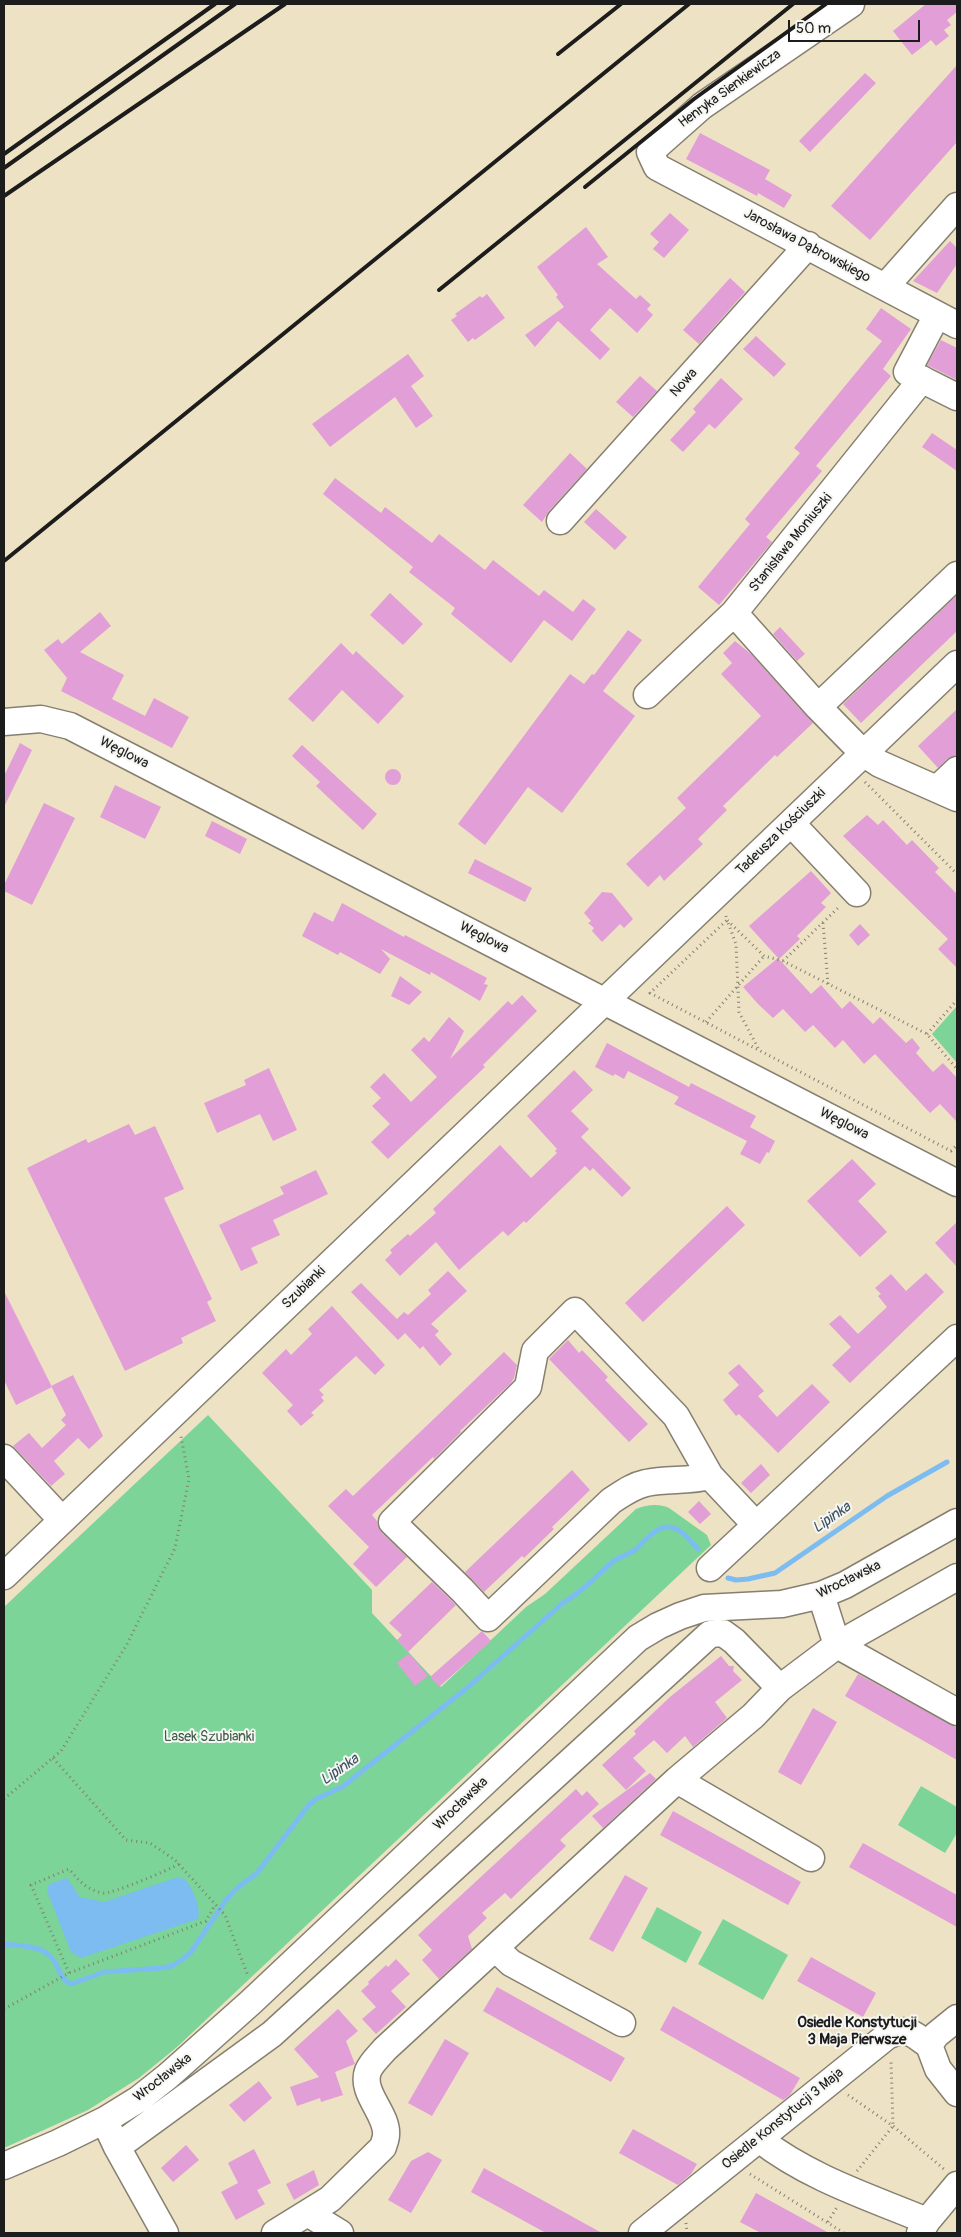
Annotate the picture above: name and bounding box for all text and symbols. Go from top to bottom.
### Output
scale bar [791,10,924,42]
text: 50 m [796,19,831,38]
street label: Henryka Sienkiewicza [676,46,784,132]
street label: Jarosława Dąbrowskiego [741,205,873,287]
street label: Nowa [667,365,701,401]
street label: Stanisława Moniuszki [746,490,836,596]
street label: Węglowa [97,733,151,773]
street label: Tadeusza Kościuszki [733,785,829,879]
street label: Węglowa [457,918,511,958]
street label: Węglowa [817,1104,871,1144]
street label: Szubianki [279,1263,329,1313]
water label: Lipinka [809,1498,855,1538]
street label: Wrocławska [814,1557,884,1603]
park label: Lasek Szubianki [164,1729,254,1745]
water label: Lipinka [317,1750,363,1790]
street label: Wrocławska [430,1774,492,1834]
district label: Osiedle Konstytucji 3 Maja Pierwsze [797,2014,917,2049]
street label: Wrocławska [131,2050,195,2106]
street label: Osiedle Konstytucji 3 Maja [719,2065,847,2173]

